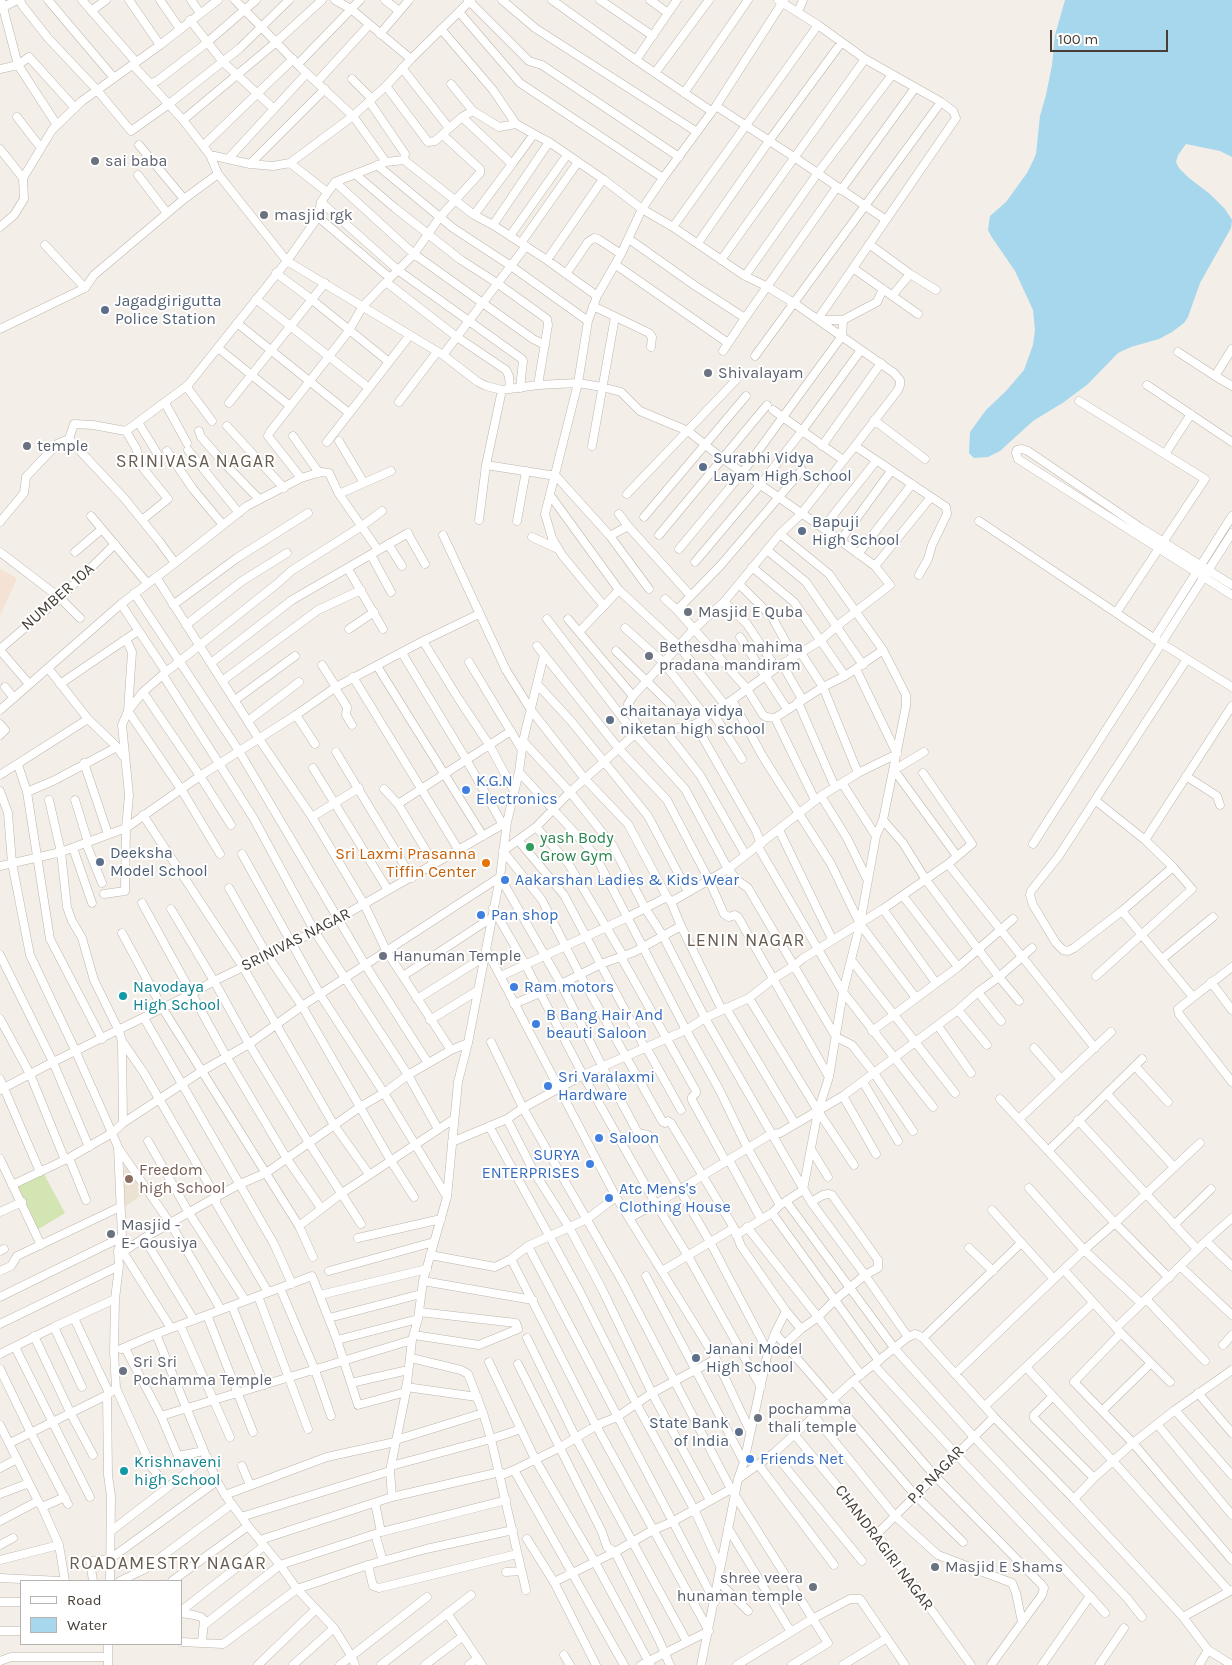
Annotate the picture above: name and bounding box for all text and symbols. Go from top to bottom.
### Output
scale bar [1052,20,1170,52]
text: 100 m [1058,30,1098,48]
place label: sai baba [105,151,167,171]
marker: sai baba [89,155,101,167]
place label: masjid rgk [274,205,353,225]
marker: masjid rgk [258,209,270,221]
place label: Jagadgirigutta Police Station [115,291,221,329]
marker: Jagadgirigutta Police Station [99,304,111,316]
place label: Shivalayam [718,363,803,383]
marker: Shivalayam [702,367,714,379]
place label: temple [37,436,88,456]
marker: temple [21,440,33,452]
place label: Surabhi Vidya Layam High School [713,448,852,486]
district label: SRINIVASA NAGAR [114,451,278,473]
marker: Surabhi Vidya Layam High School [697,461,709,473]
place label: Bapuji High School [812,512,900,550]
marker: Bapuji High School [796,525,808,537]
street label: NUMBER 10A [18,559,98,635]
place label: Masjid E Quba [698,602,803,622]
marker: Masjid E Quba [682,606,694,618]
place label: Bethesdha mahima pradana mandiram [659,637,803,675]
marker: Bethesdha mahima pradana mandiram [643,650,655,662]
place label: chaitanaya vidya niketan high school [620,701,765,739]
marker: chaitanaya vidya niketan high school [604,714,616,726]
place label: K.G.N Electronics [476,771,558,809]
marker: K.G.N Electronics [460,784,472,796]
place label: yash Body Grow Gym [540,828,614,866]
marker: yash Body Grow Gym [524,841,536,853]
place label: Deeksha Model School [110,843,208,881]
place label: Sri Laxmi Prasanna Tiffin Center [335,844,476,882]
marker: Deeksha Model School [94,856,106,868]
marker: Sri Laxmi Prasanna Tiffin Center [480,857,492,869]
place label: Aakarshan Ladies & Kids Wear [515,870,739,890]
marker: Aakarshan Ladies & Kids Wear [499,874,511,886]
street label: SRINIVAS NAGAR [238,904,354,976]
place label: Pan shop [491,905,558,925]
marker: Pan shop [475,909,487,921]
district label: LENIN NAGAR [685,930,807,952]
place label: Hanuman Temple [393,946,521,966]
marker: Hanuman Temple [377,950,389,962]
place label: Navodaya High School [133,977,221,1015]
place label: Ram motors [524,977,614,997]
marker: Ram motors [508,981,520,993]
marker: Navodaya High School [117,990,129,1002]
place label: B Bang Hair And beauti Saloon [546,1005,663,1043]
marker: B Bang Hair And beauti Saloon [530,1018,542,1030]
place label: Sri Varalaxmi Hardware [558,1067,655,1105]
marker: Sri Varalaxmi Hardware [542,1080,554,1092]
place label: Saloon [609,1128,659,1148]
marker: Saloon [593,1132,605,1144]
place label: SURYA ENTERPRISES [482,1145,580,1183]
marker: SURYA ENTERPRISES [584,1158,596,1170]
place label: Freedom high School [139,1160,225,1198]
marker: Freedom high School [123,1173,135,1185]
place label: Atc Mens's Clothing House [619,1179,731,1217]
marker: Atc Mens's Clothing House [603,1192,615,1204]
place label: Masjid - E- Gousiya [121,1215,198,1253]
marker: Masjid - E- Gousiya [105,1228,117,1240]
place label: Janani Model High School [706,1339,802,1377]
place label: Sri Sri Pochamma Temple [133,1352,272,1390]
marker: Janani Model High School [690,1352,702,1364]
marker: Sri Sri Pochamma Temple [117,1365,129,1377]
place label: pochamma thali temple [768,1399,857,1437]
marker: pochamma thali temple [752,1412,764,1424]
place label: State Bank of India [649,1413,729,1451]
marker: State Bank of India [733,1426,745,1438]
street label: P.P NAGAR [903,1442,969,1508]
place label: Friends Net [760,1449,844,1469]
place label: Krishnaveni high School [134,1452,221,1490]
marker: Friends Net [744,1453,756,1465]
marker: Krishnaveni high School [118,1465,130,1477]
street label: CHANDRAGIRI NAGAR [830,1481,938,1615]
district label: ROADAMESTRY NAGAR [67,1553,269,1575]
place label: Masjid E Shams [945,1557,1063,1577]
marker: Masjid E Shams [929,1561,941,1573]
place label: shree veera hunaman temple [677,1568,803,1606]
legend [20,1580,182,1645]
marker: shree veera hunaman temple [807,1581,819,1593]
text: Road [67,1591,102,1609]
text: Water [67,1616,107,1634]

